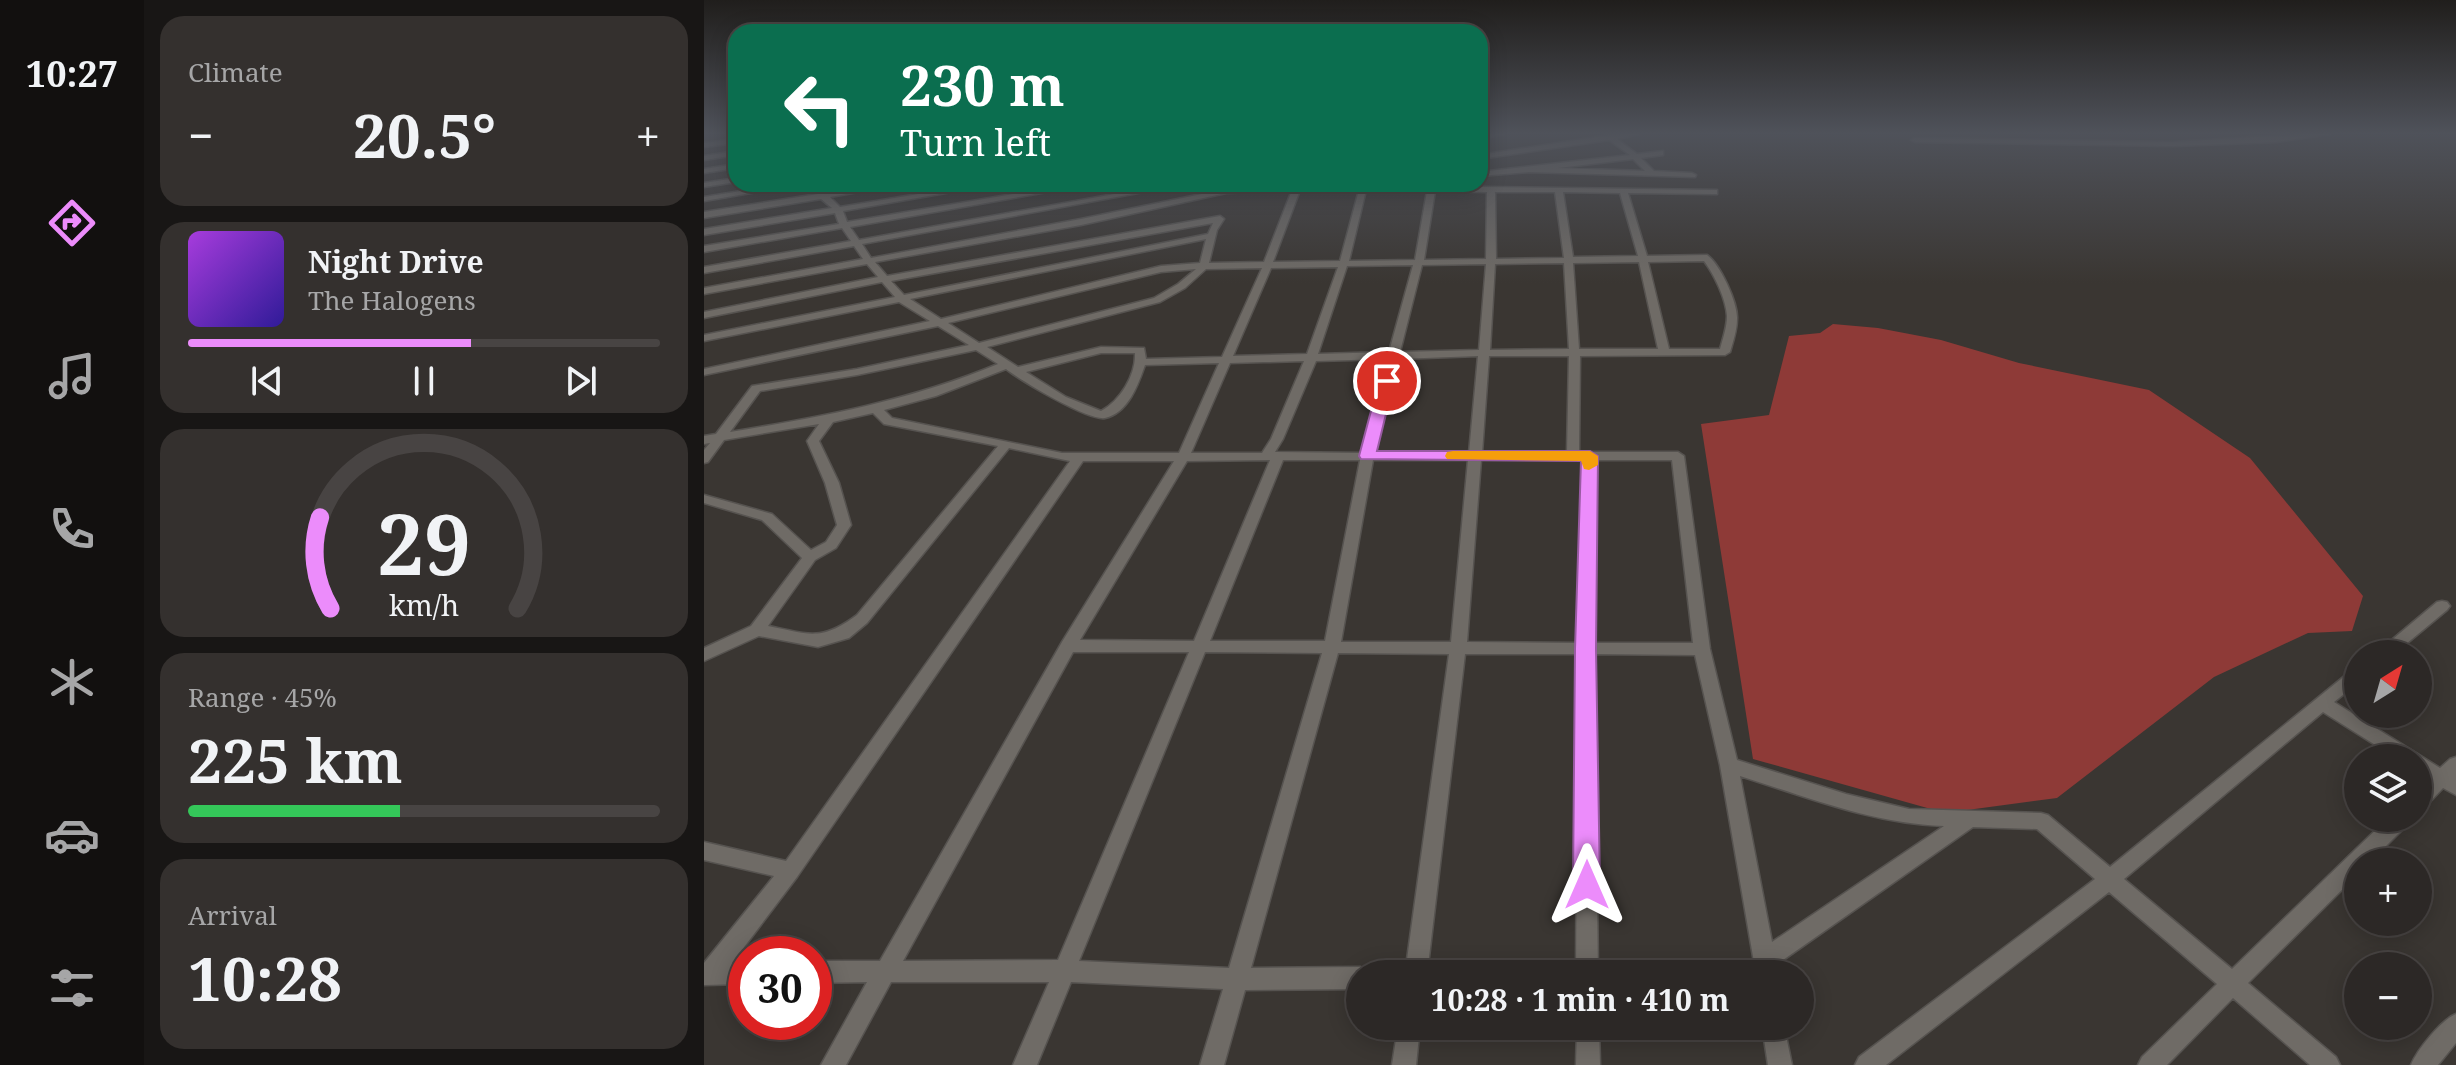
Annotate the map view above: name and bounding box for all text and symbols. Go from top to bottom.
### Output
text: 230 m [900,46,1065,122]
text: 10:27 [26,49,118,98]
text: Climate [188,54,283,90]
icon: left [768,56,872,160]
text: 20.5° [353,94,496,176]
text: − [188,105,213,165]
text: + [635,105,660,165]
text: Turn left [900,118,1051,167]
icon: directions [44,195,100,251]
text: Night Drive [308,241,484,282]
text: The Halogens [308,282,476,318]
pin [1353,347,1421,415]
icon: music [44,348,100,404]
icon: previous [245,359,289,403]
icon: pause [402,359,446,403]
icon: next [559,359,603,403]
icon: arrive [1365,359,1409,403]
text: 29 [377,485,471,598]
icon: phone [44,501,100,557]
text: km/h [389,585,459,624]
north arrow [2344,640,2432,728]
map controls [2344,640,2432,1040]
icon: climate [44,654,100,710]
text: Range · 45% [188,679,337,715]
text: 225 km [188,719,403,801]
button: layers [2344,744,2432,832]
icon: car [44,807,100,863]
position arrow [1545,843,1629,927]
button: + [2344,848,2432,936]
text: Arrival [188,897,277,933]
speed limit sign: 30 [728,936,832,1040]
text: 10:28 [188,937,342,1019]
button: − [2344,952,2432,1040]
icon: filters [44,960,100,1016]
text: 10:28 · 1 min · 410 m [1431,979,1729,1020]

